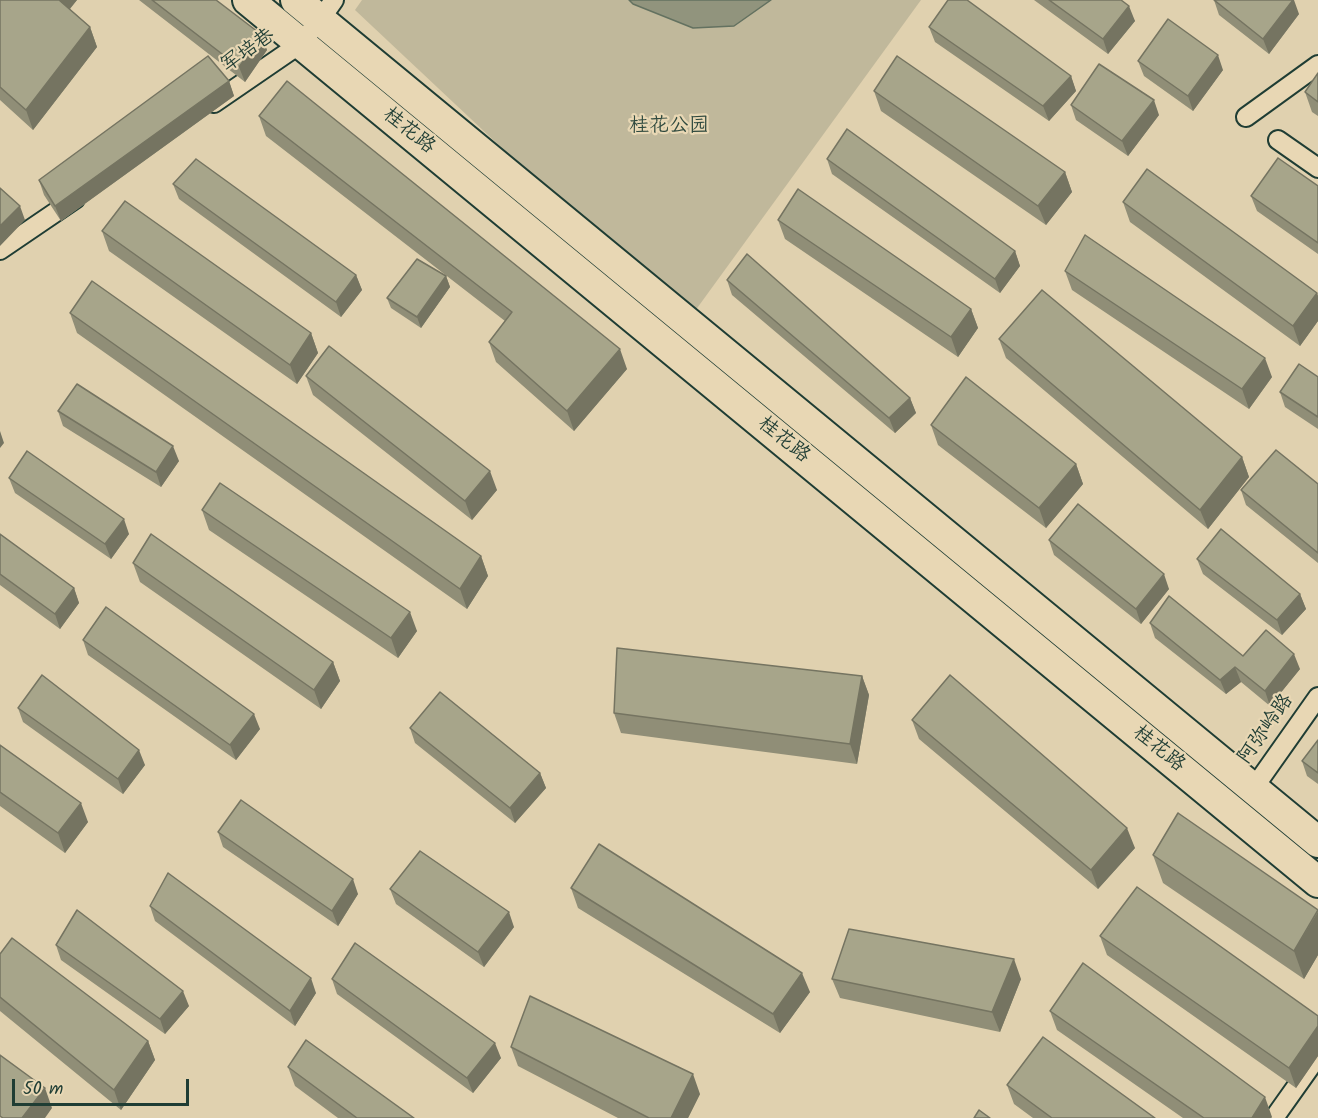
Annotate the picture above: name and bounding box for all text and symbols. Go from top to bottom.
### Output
street label: 军培巷 [218,25,280,79]
street label: 桂花路 [377,104,439,160]
park label: 桂花公园 [629,116,709,140]
street label: 桂花路 [752,413,814,469]
street label: 阿弥岭路 [1234,690,1300,770]
street label: 桂花路 [1127,722,1189,778]
scale bar [15,1067,192,1105]
text: 50 m [23,1075,63,1104]

